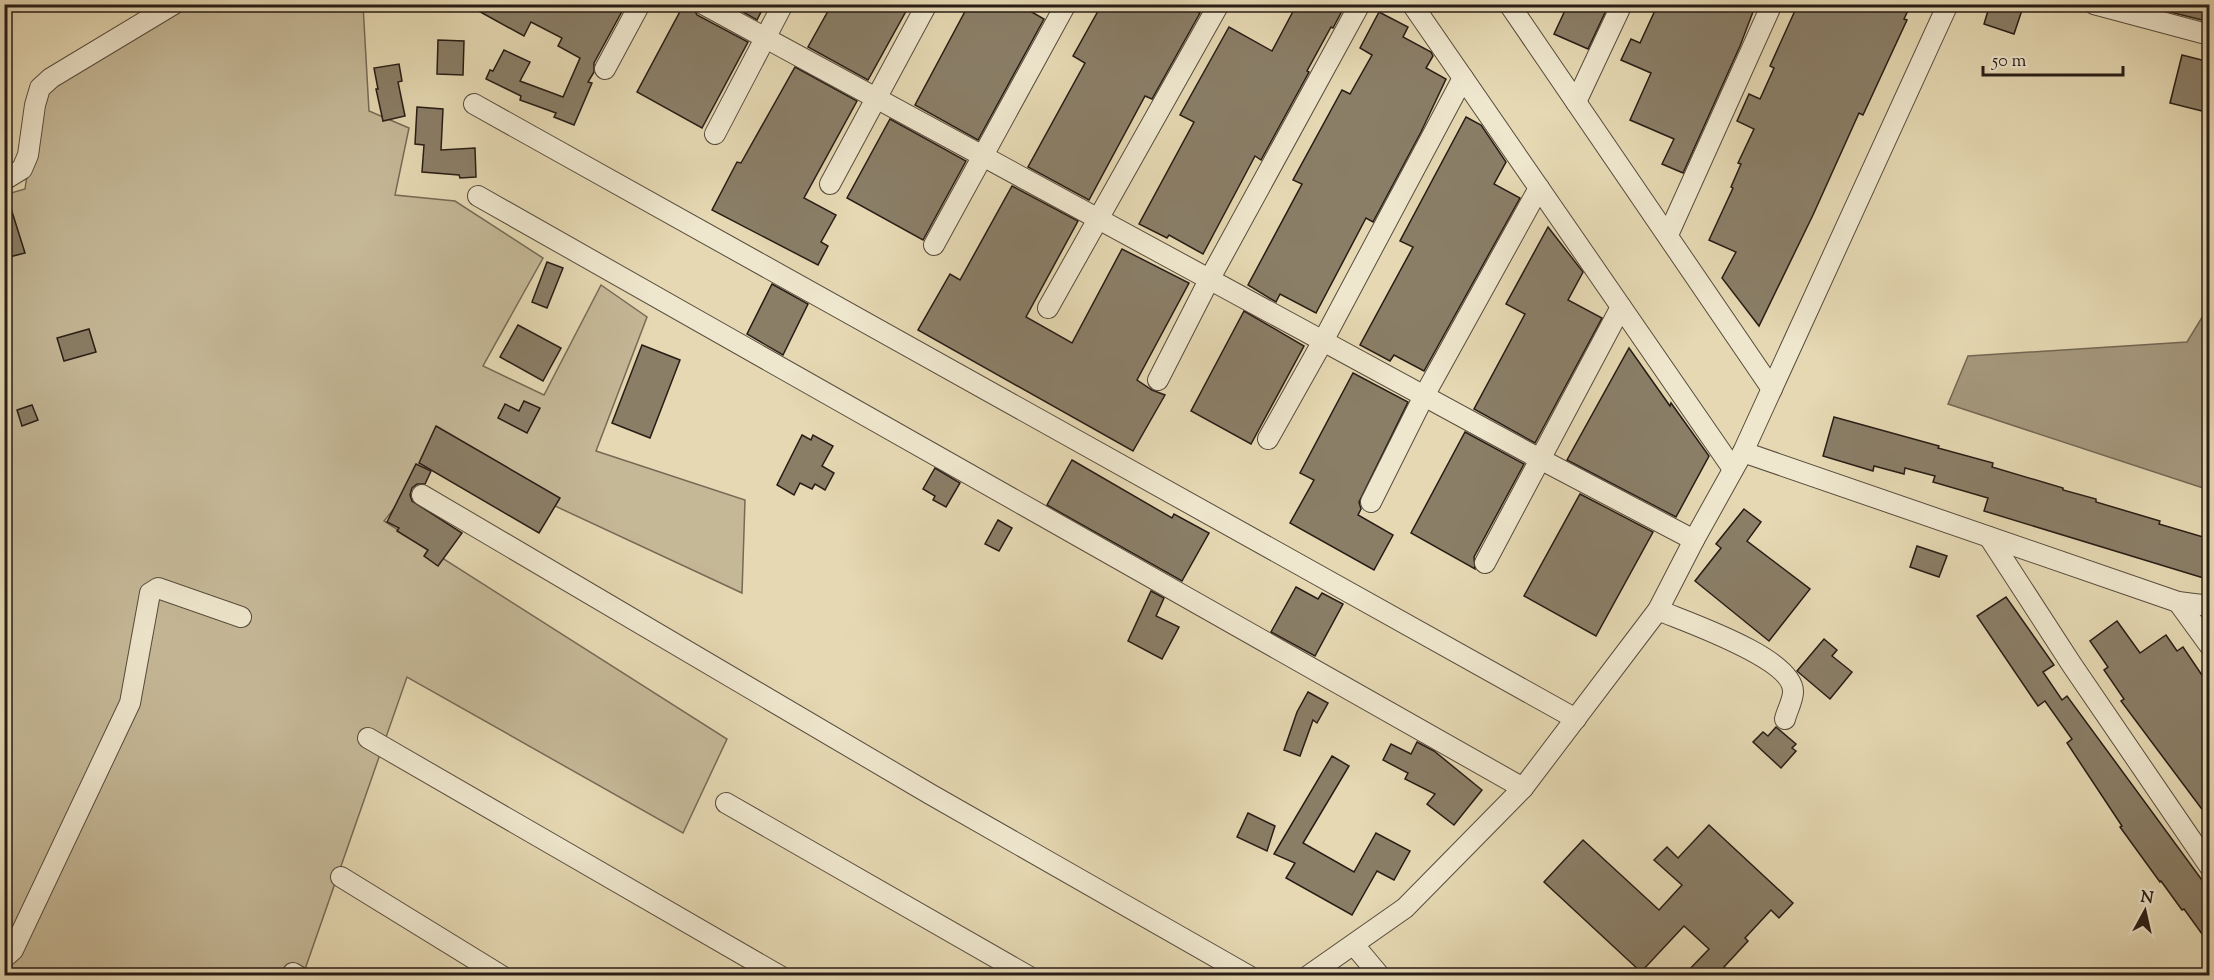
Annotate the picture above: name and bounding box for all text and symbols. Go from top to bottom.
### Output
scale bar [1983,39,2122,77]
text: 50 m [1991,49,2027,75]
north arrow [2115,881,2175,941]
text: N [2139,886,2155,911]

